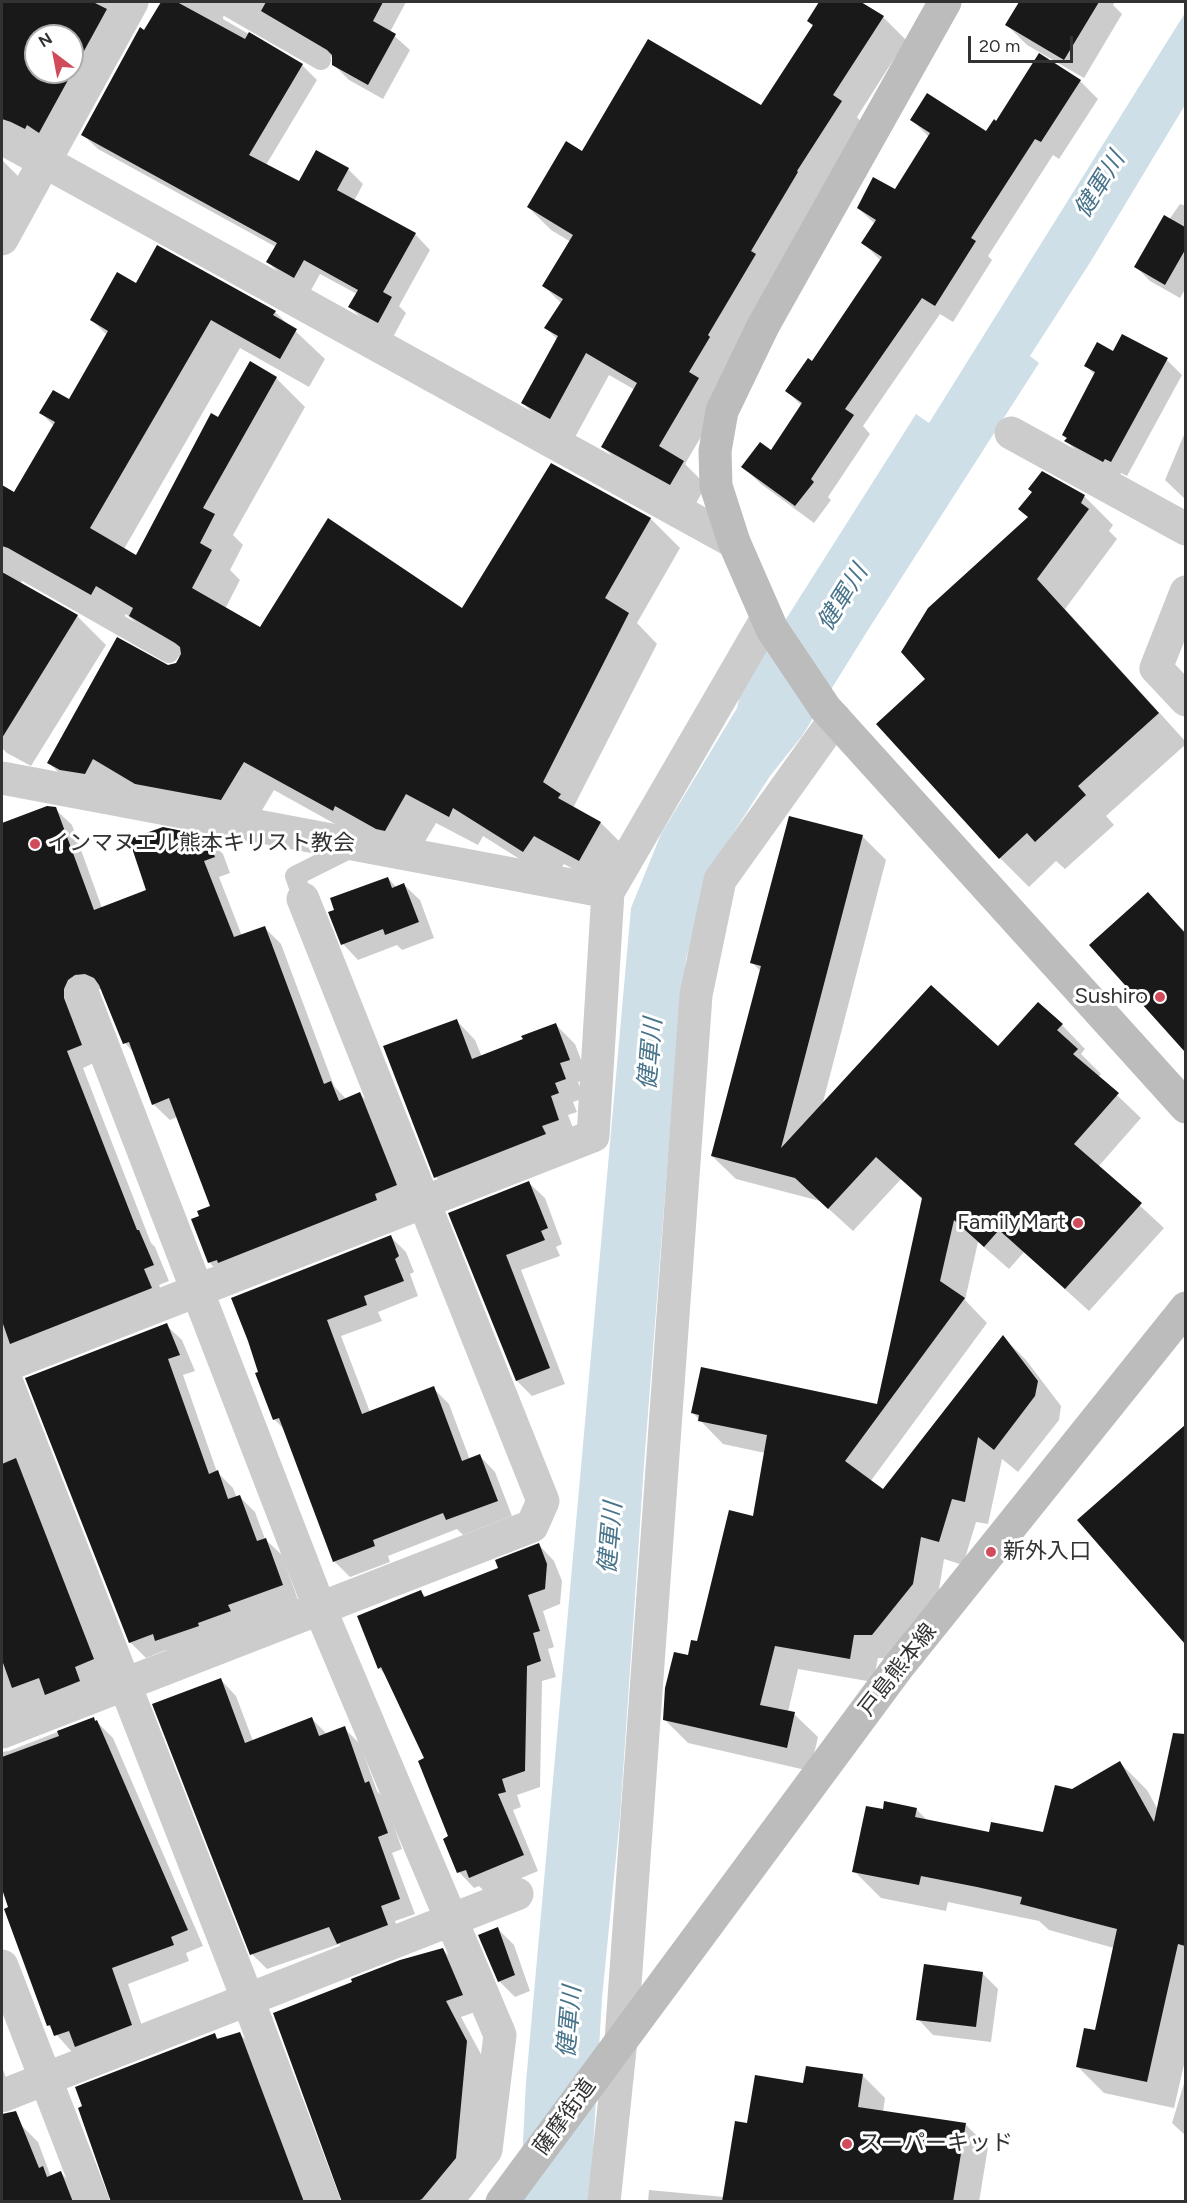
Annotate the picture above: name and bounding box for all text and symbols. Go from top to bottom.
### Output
north arrow [24,24,84,84]
scale bar [971,24,1076,62]
text: N [35,29,56,51]
text: 20 m [979,35,1020,57]
water label: 健軍川 [1069,147,1131,223]
water label: 健軍川 [812,560,874,636]
place label: インマヌエル熊本キリスト教会 [47,831,355,857]
marker: インマヌエル熊本キリスト教会 [28,837,42,851]
place label: Sushiro [1074,984,1148,1010]
marker: Sushiro [1153,990,1167,1004]
water label: 健軍川 [634,1017,668,1091]
place label: FamilyMart [957,1210,1066,1236]
marker: FamilyMart [1071,1216,1085,1230]
water label: 健軍川 [594,1501,628,1575]
place label: 新外入口 [1003,1539,1091,1565]
marker: 新外入口 [984,1545,998,1559]
street label: 戸島熊本線 [854,1619,942,1721]
water label: 健軍川 [553,1985,587,2059]
street label: 薩摩街道 [528,2074,602,2160]
place label: スーパーキッド [859,2131,1013,2157]
marker: スーパーキッド [840,2137,854,2151]

